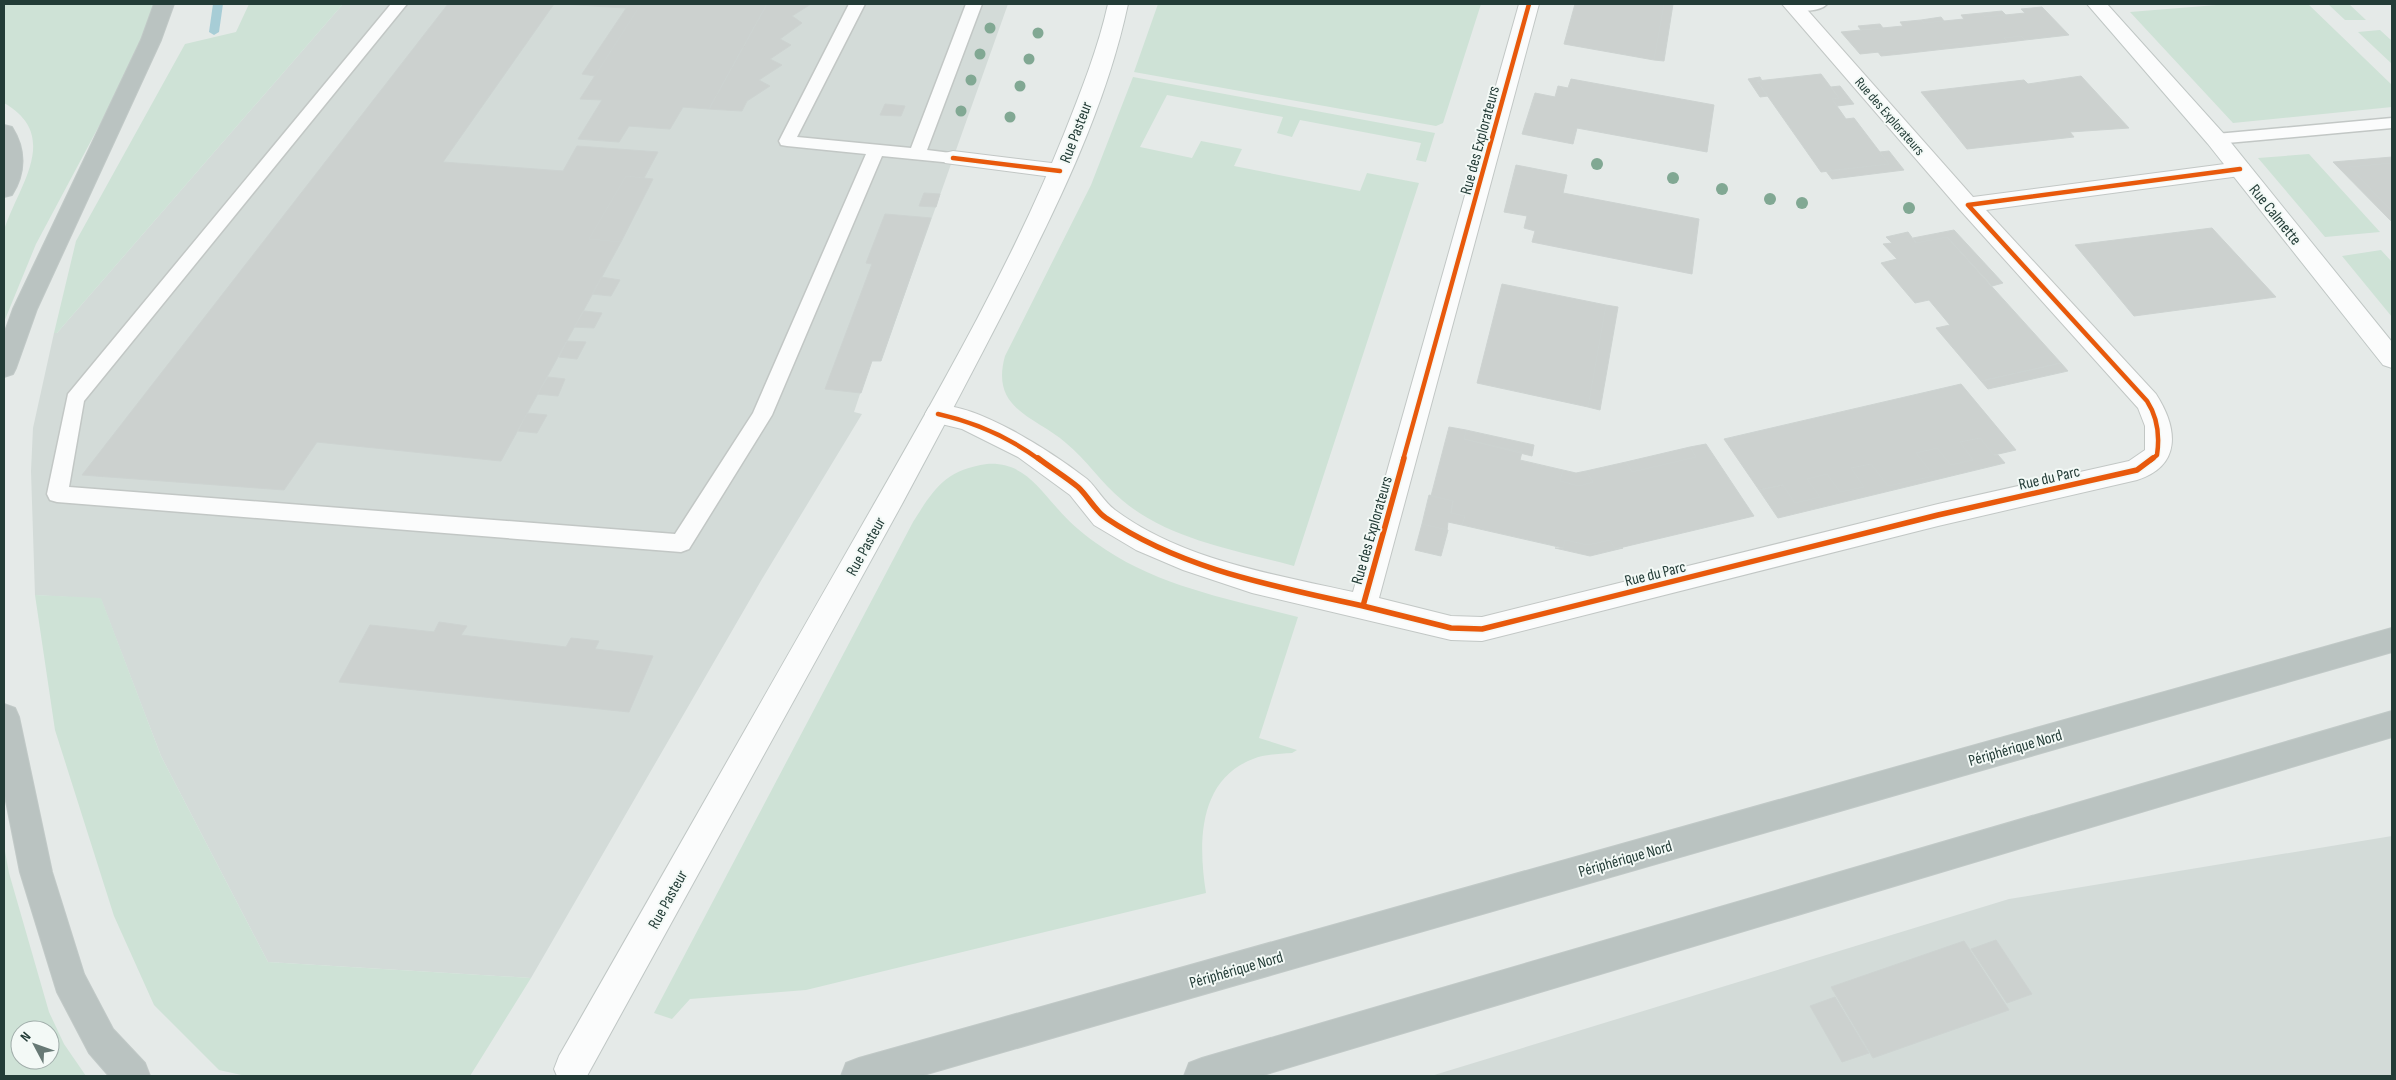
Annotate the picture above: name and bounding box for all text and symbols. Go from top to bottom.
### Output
street label: Rue des Explorateurs [1851,74,1928,159]
street label: Rue des Explorateurs [1457,84,1504,197]
street label: Rue Pasteur [1056,99,1097,166]
street label: Rue Calmette [2245,181,2305,249]
street label: Rue du Parc [2017,462,2082,495]
street label: Rue des Explorateurs [1348,474,1397,587]
street label: Rue Pasteur [842,514,890,579]
street label: Rue du Parc [1623,558,1688,591]
street label: Périphérique Nord [1966,726,2064,771]
street label: Périphérique Nord [1576,837,1674,882]
street label: Rue Pasteur [644,867,692,932]
street label: Périphérique Nord [1187,948,1285,993]
north arrow [10,1020,60,1070]
text: N [17,1028,34,1045]

